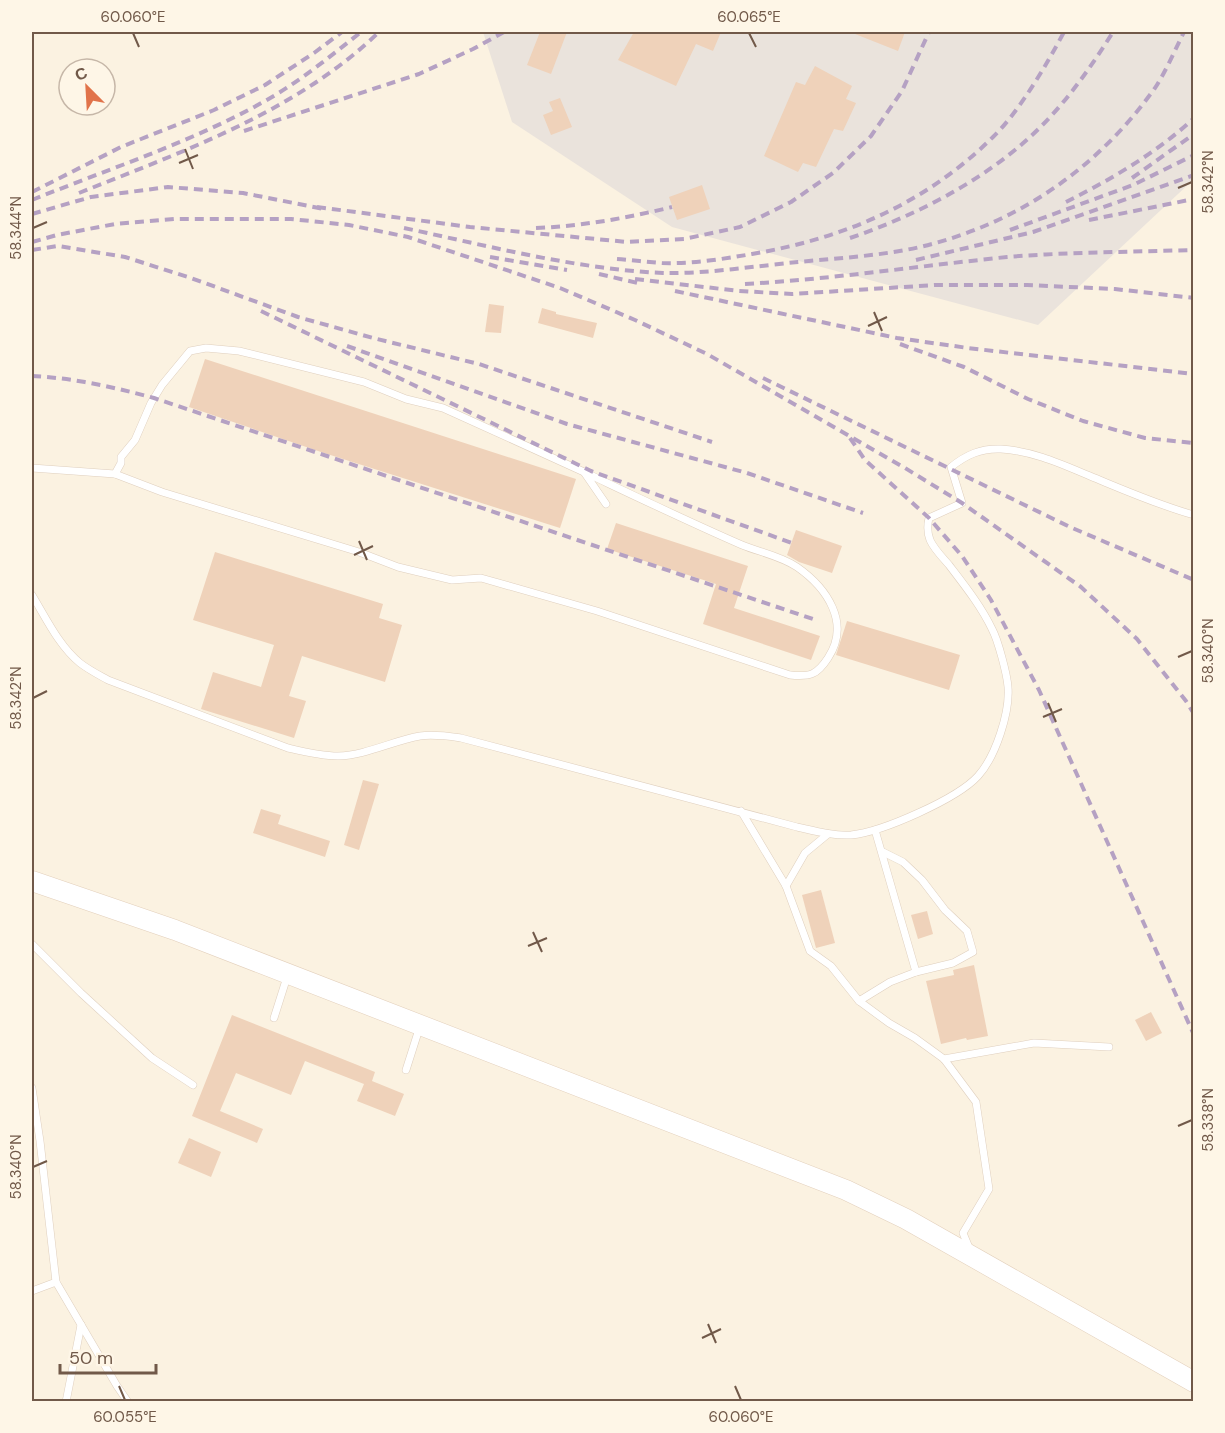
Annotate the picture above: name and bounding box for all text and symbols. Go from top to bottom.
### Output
text: 60.060°E [100,7,166,27]
text: 60.065°E [717,7,781,27]
north arrow [57,57,117,117]
text: С [72,62,91,86]
text: 58.342°N [1198,150,1218,214]
text: 58.344°N [6,196,26,260]
text: 58.340°N [1198,619,1218,683]
text: 58.342°N [6,666,26,730]
text: 58.338°N [1198,1088,1218,1152]
text: 58.340°N [6,1135,26,1199]
scale bar [60,1337,156,1375]
text: 50 m [69,1346,113,1370]
text: 60.055°E [93,1407,157,1427]
text: 60.060°E [708,1407,774,1427]

